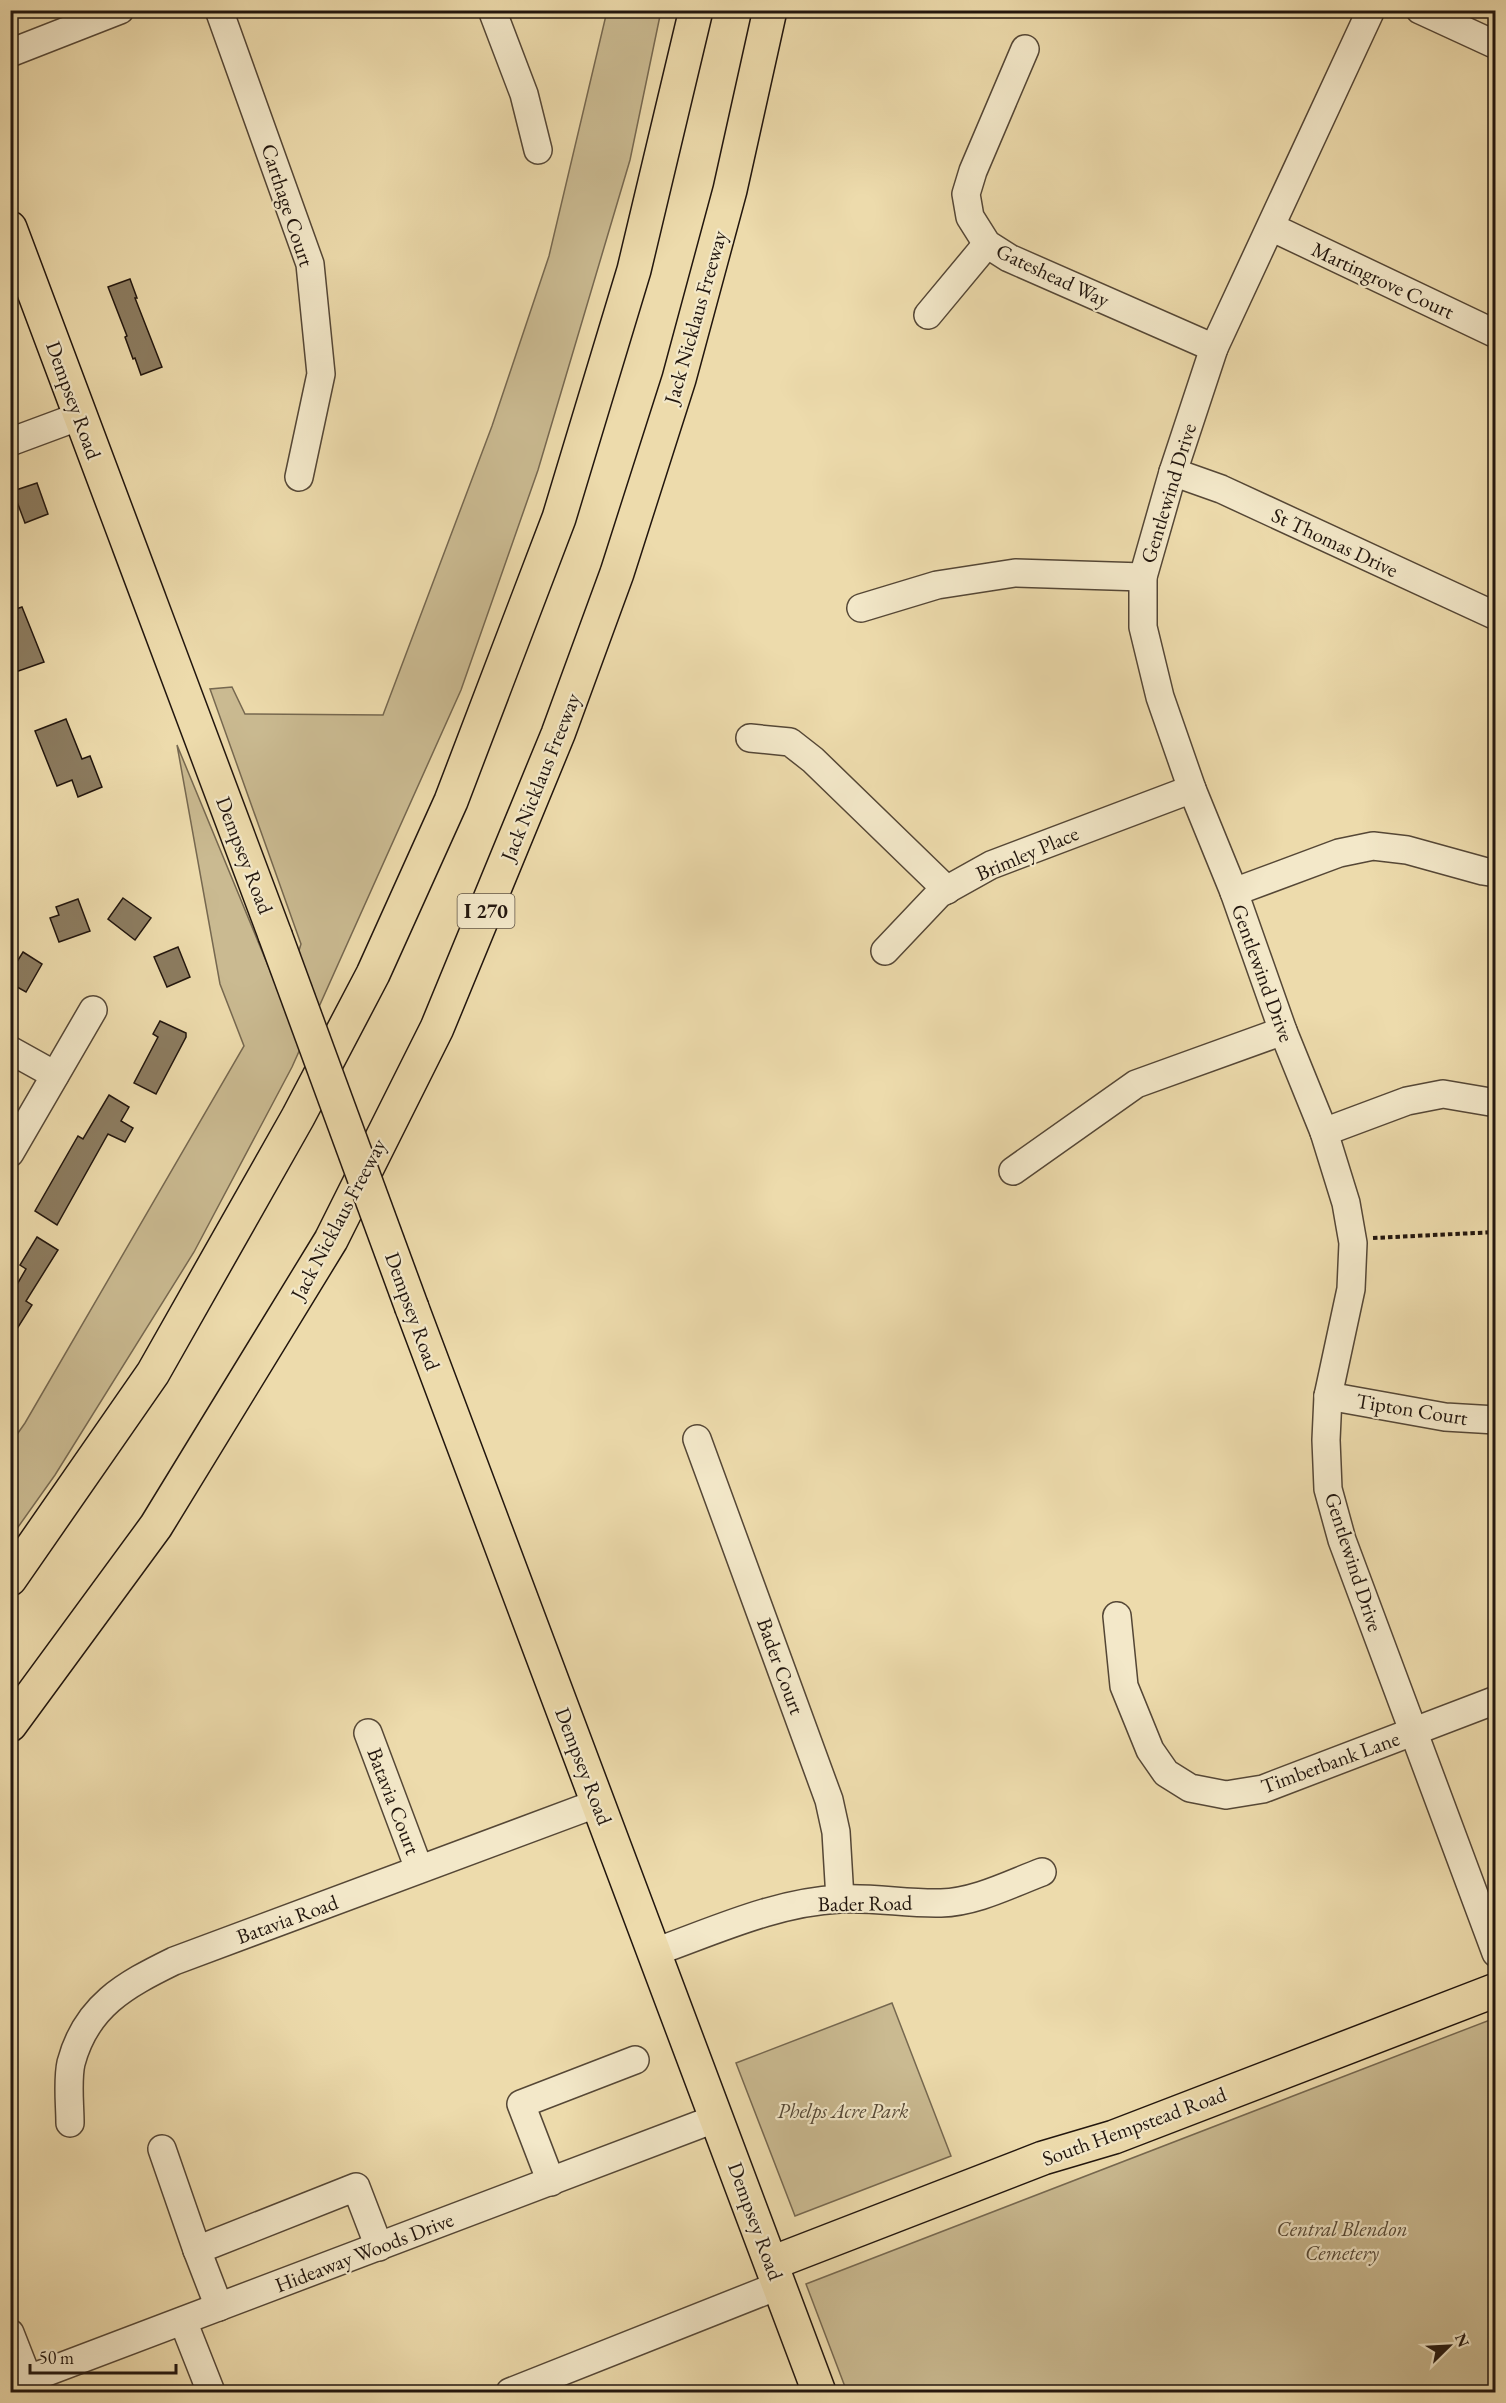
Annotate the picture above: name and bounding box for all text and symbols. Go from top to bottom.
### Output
street label: Carthage Court [255,140,321,270]
street label: Jack Nicklaus Freeway [657,226,733,409]
street label: Martingrove Court [1308,235,1459,325]
street label: Gateshead Way [992,237,1115,313]
street label: Dempsey Road [40,337,108,463]
street label: Gentlewind Drive [1134,420,1202,566]
street label: St Thomas Drive [1267,501,1403,583]
street label: Jack Nicklaus Freeway [493,688,586,867]
street label: Dempsey Road [210,792,280,918]
street label: Brimley Place [972,819,1082,887]
road number: I 270 [458,894,514,928]
street label: Gentlewind Drive [1226,900,1300,1046]
street label: Jack Nicklaus Freeway [283,1133,392,1306]
street label: Dempsey Road [379,1248,447,1374]
street label: Tipton Court [1354,1387,1470,1431]
street label: Gentlewind Drive [1319,1489,1389,1635]
street label: Bader Court [751,1614,811,1718]
street label: Dempsey Road [549,1703,619,1829]
street label: Timberbank Lane [1257,1724,1403,1800]
street label: Batavia Court [361,1744,427,1859]
street label: Batavia Road [233,1888,342,1950]
street label: Bader Road [817,1889,913,1917]
street label: South Hempstead Road [1038,2080,1230,2172]
park label: Phelps Acre Park [777,2097,909,2124]
street label: Dempsey Road [722,2158,790,2284]
street label: Hideaway Woods Drive [271,2206,457,2298]
park label: Central Blendon Cemetery [1277,2215,1407,2266]
north arrow [1419,2316,1479,2376]
text: N [1450,2330,1474,2350]
scale bar [30,2337,176,2375]
text: 50 m [39,2346,74,2369]

